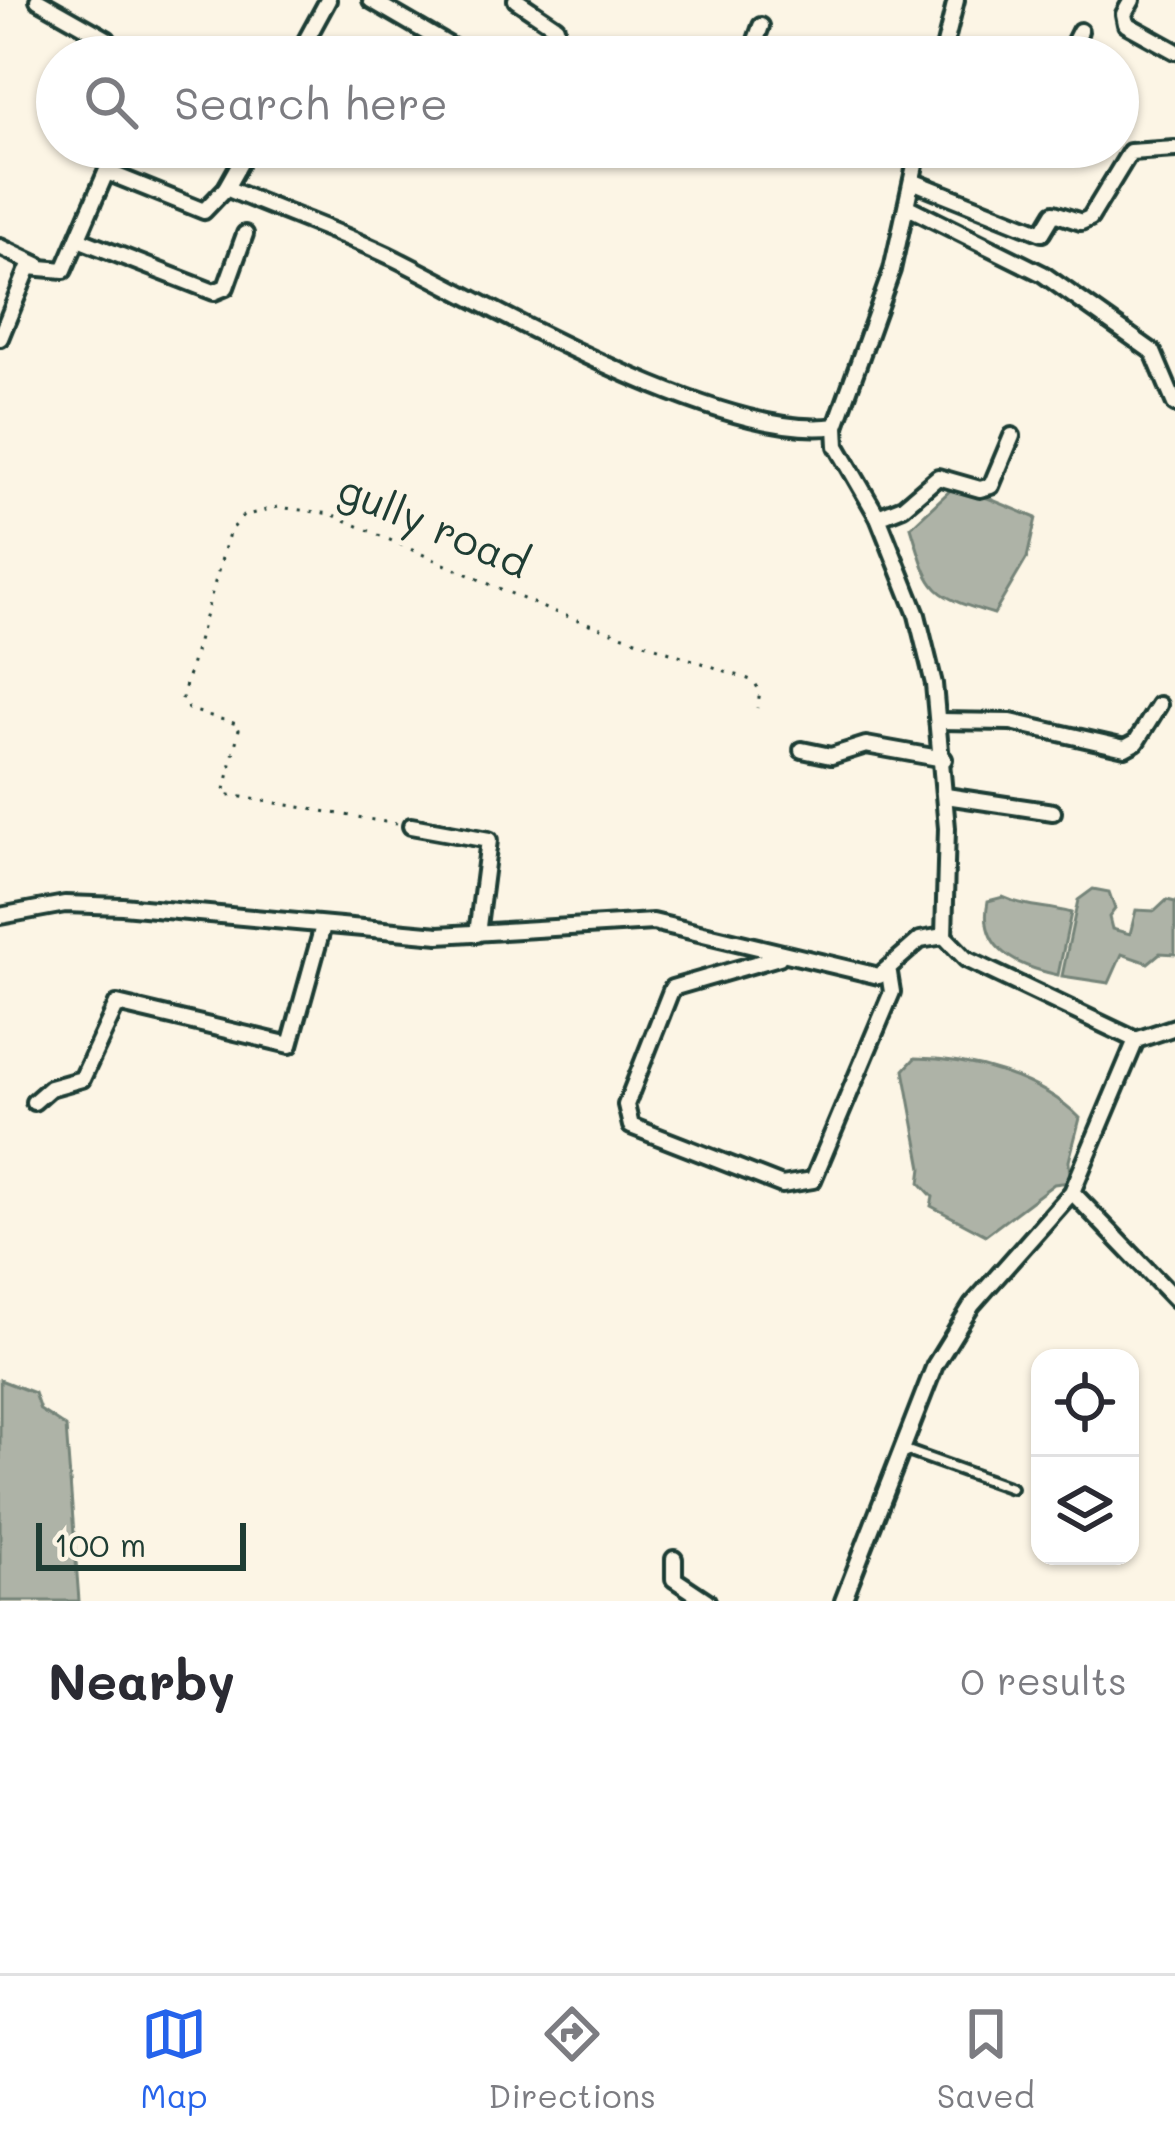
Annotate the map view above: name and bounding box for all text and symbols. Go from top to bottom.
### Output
search box [36,36,1139,168]
icon: search [78,69,144,135]
text: Search here [174,73,448,131]
street label: gully road [331,460,539,590]
map controls [1031,1349,1139,1565]
button: locate [1031,1349,1139,1457]
button: layers [1031,1457,1139,1565]
scale bar [36,1517,246,1570]
text: 100 m [54,1522,146,1565]
text: Nearby [48,1646,235,1713]
text: 0 results [961,1654,1127,1705]
tab: Map [140,2001,208,2116]
tab: Directions [488,2001,656,2116]
tab: Saved [937,2001,1035,2116]

